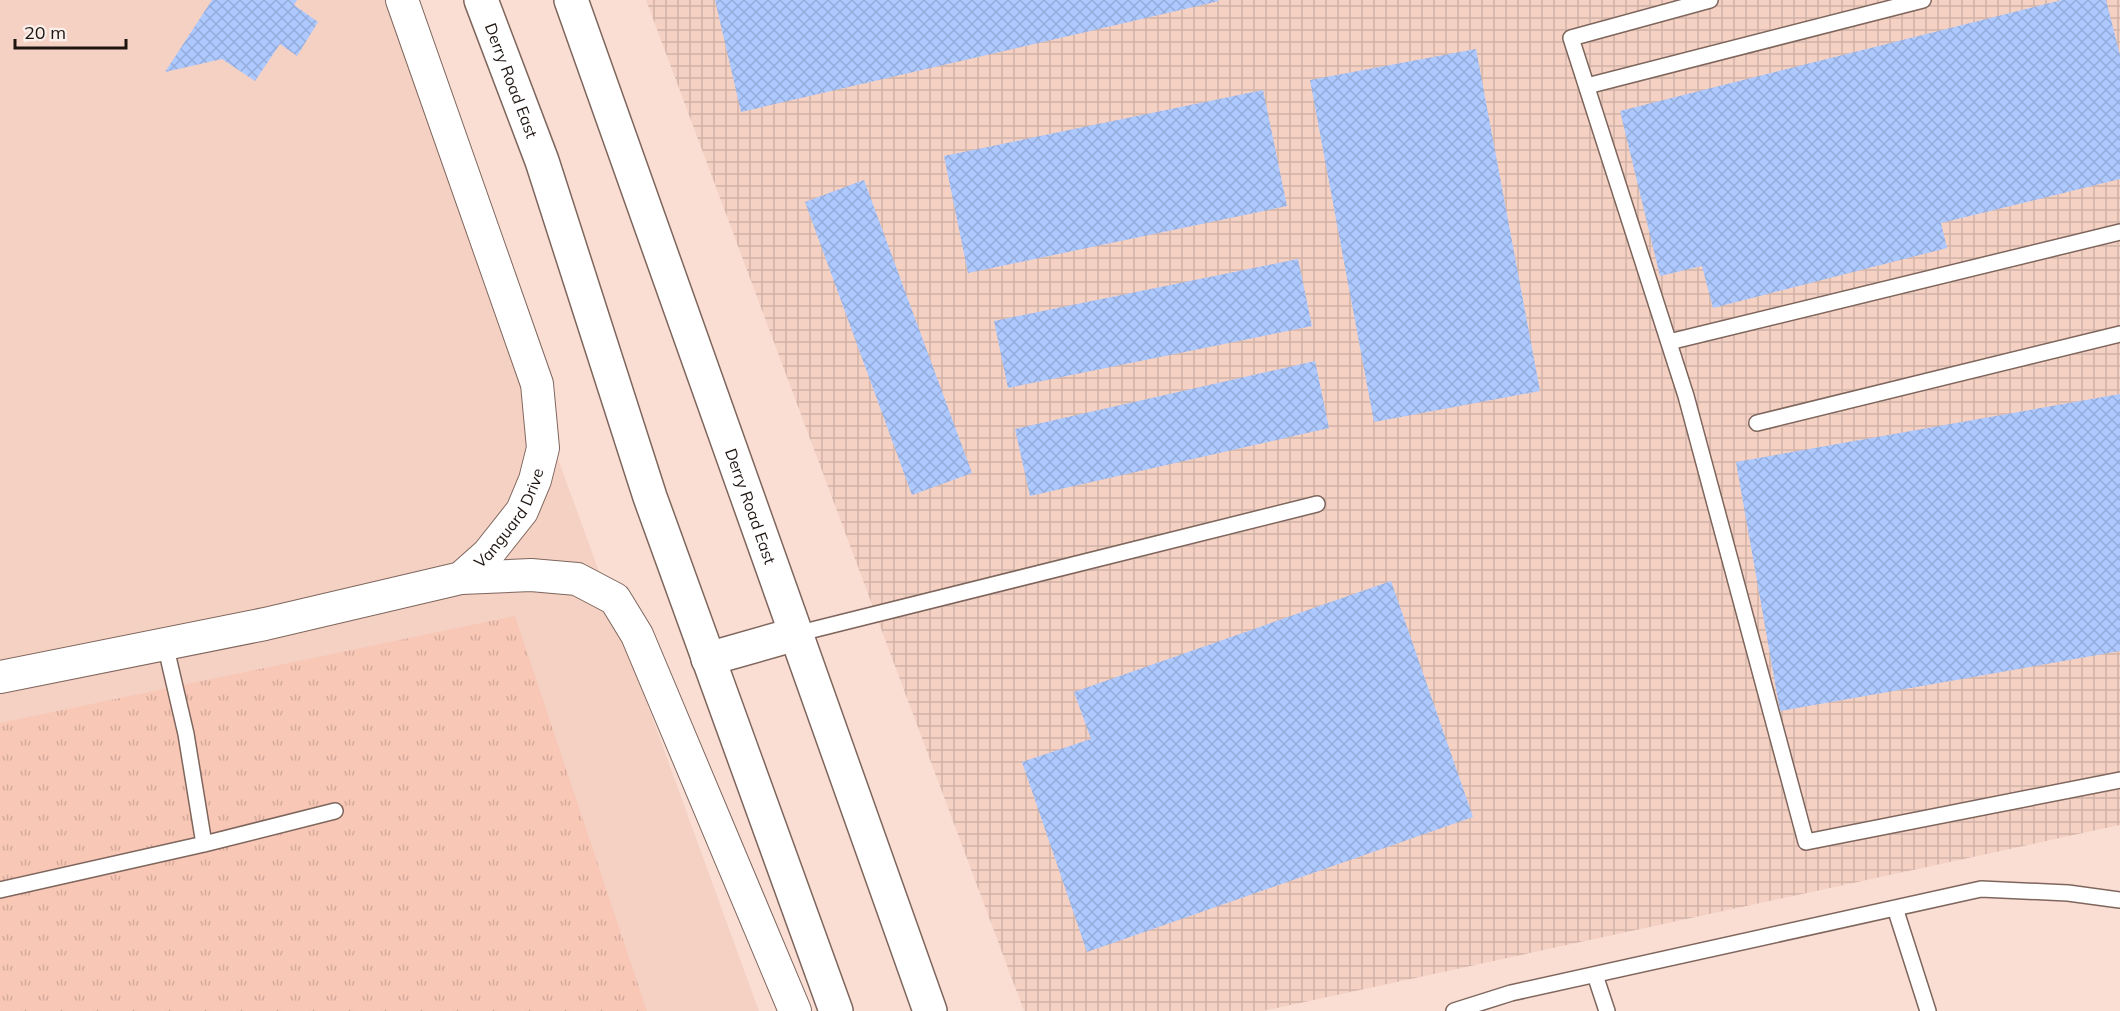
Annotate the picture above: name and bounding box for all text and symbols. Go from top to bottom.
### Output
scale bar [15,12,126,50]
street label: Derry Road East [481,20,542,141]
text: 20 m [24,21,66,44]
street label: Derry Road East [721,446,781,567]
street label: Vanguard Drive [470,466,548,572]

